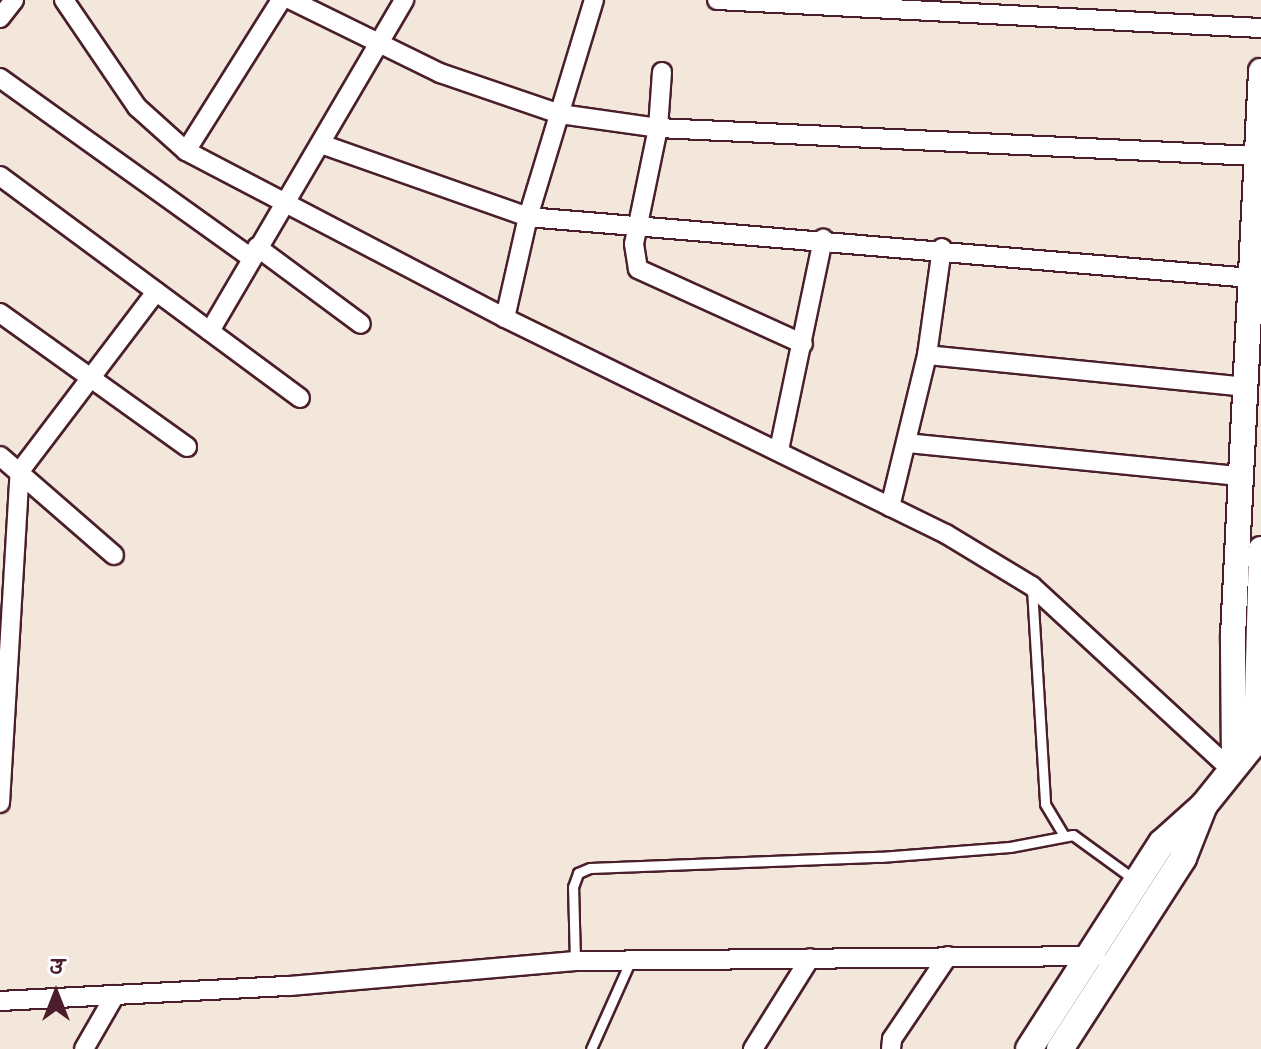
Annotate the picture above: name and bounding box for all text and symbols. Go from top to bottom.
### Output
text: उ [49,951,63,986]
north arrow [16,953,96,1033]

